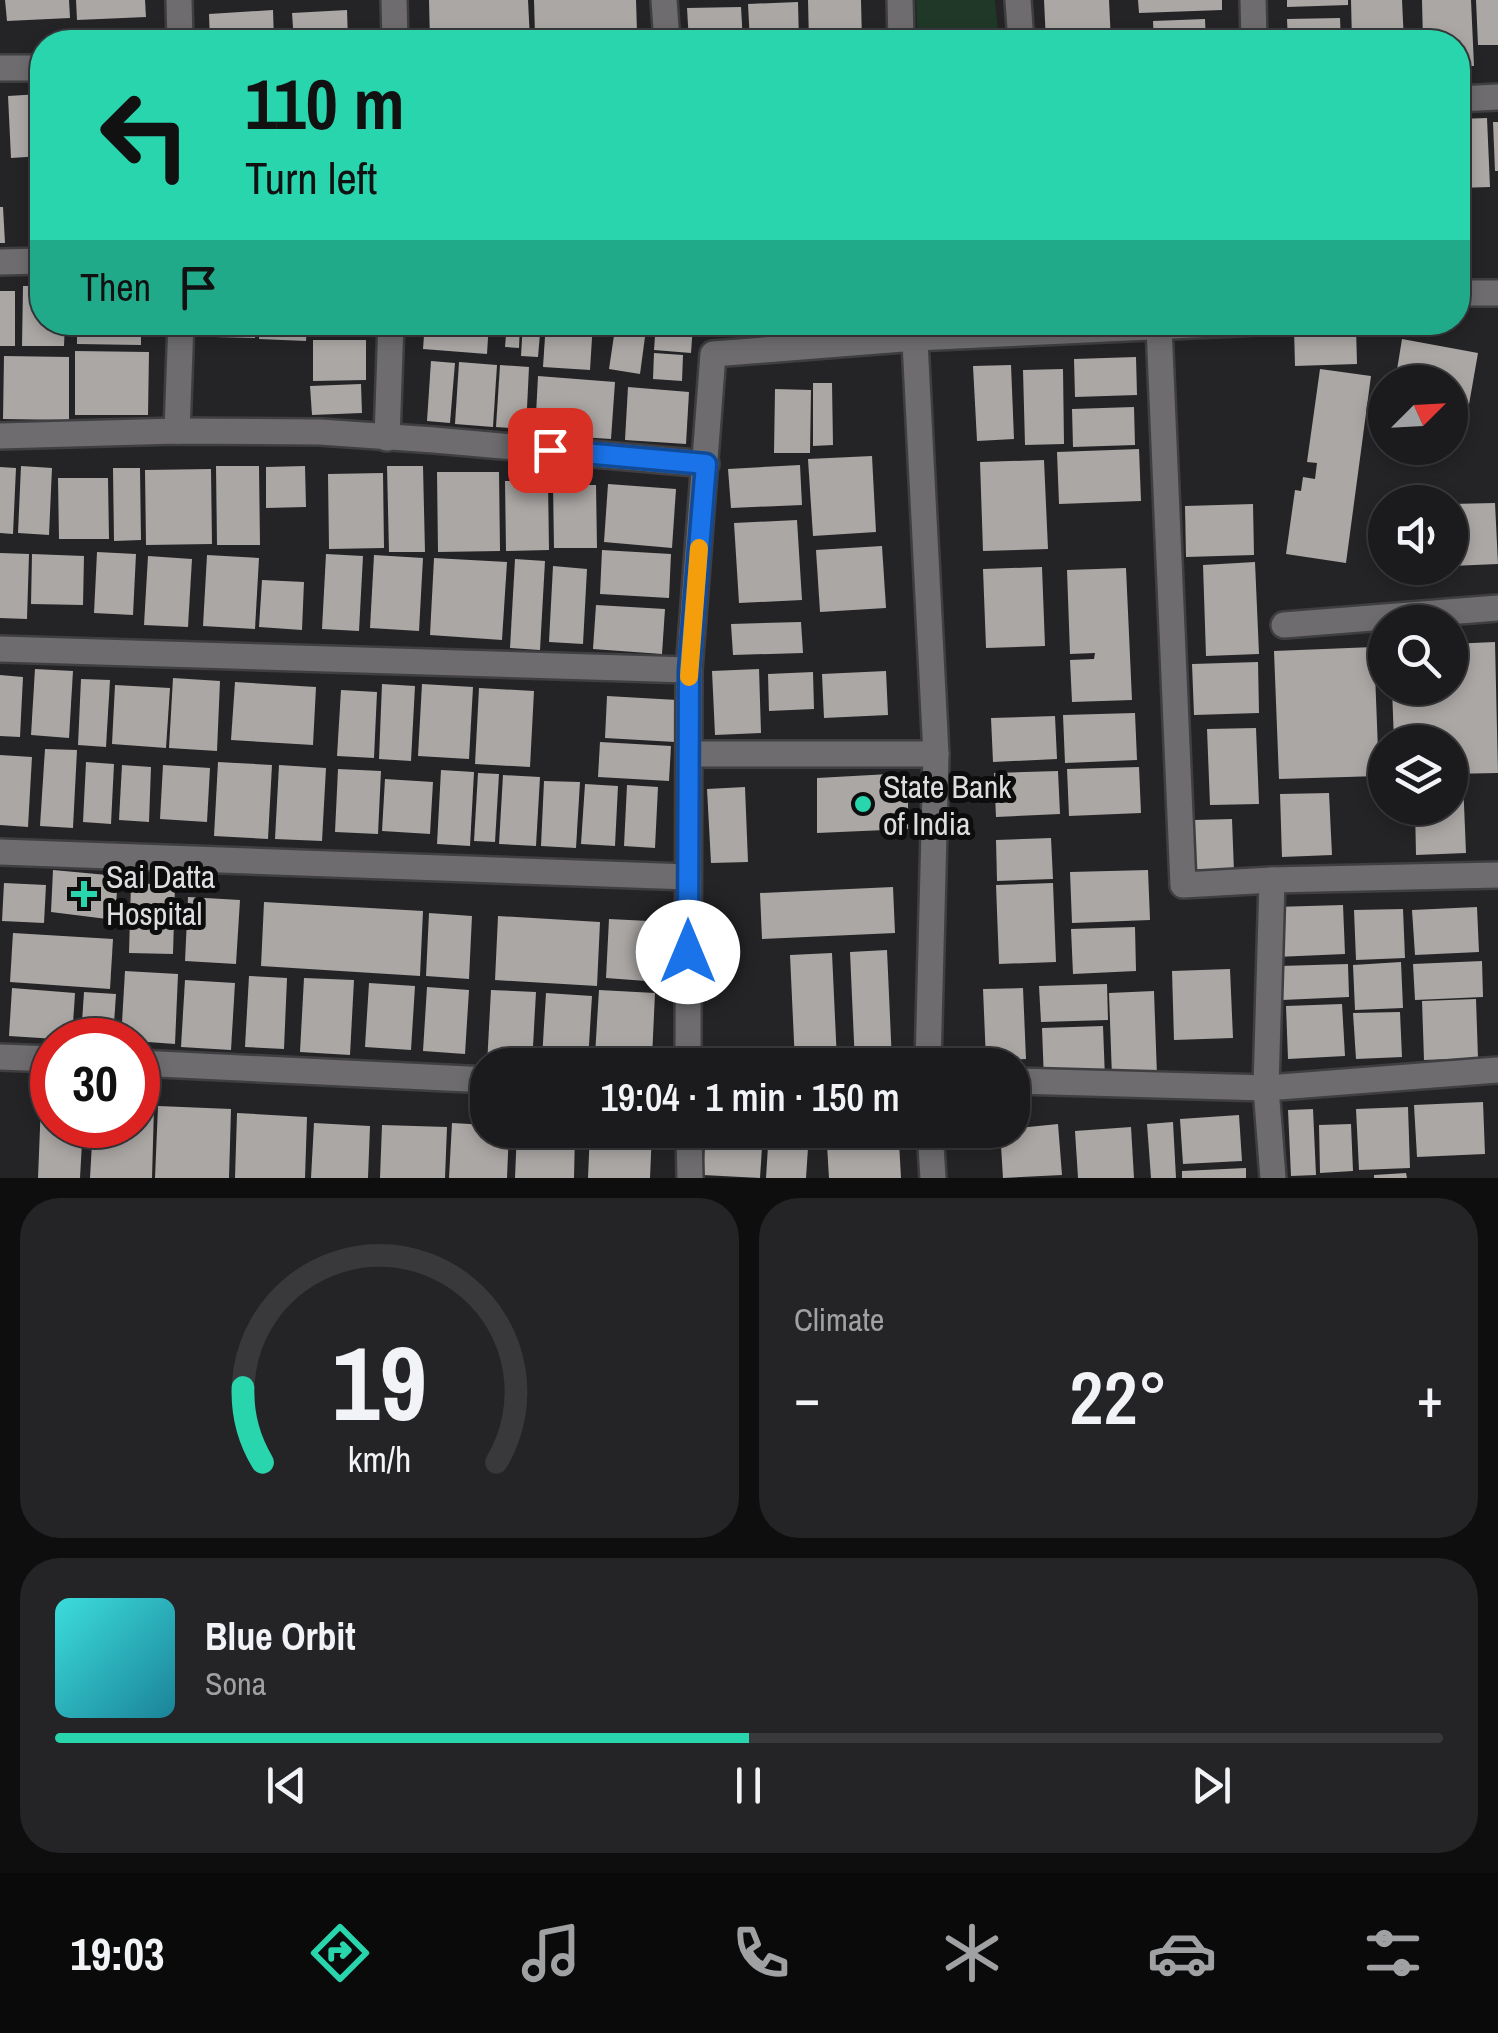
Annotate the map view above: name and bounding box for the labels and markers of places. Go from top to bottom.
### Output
pin [508,408,593,493]
place label: State Bank of India [883,765,1012,845]
marker: State Bank of India [852,793,874,815]
place label: Sai Datta Hospital [106,855,216,935]
marker: Sai Datta Hospital [71,881,97,907]

